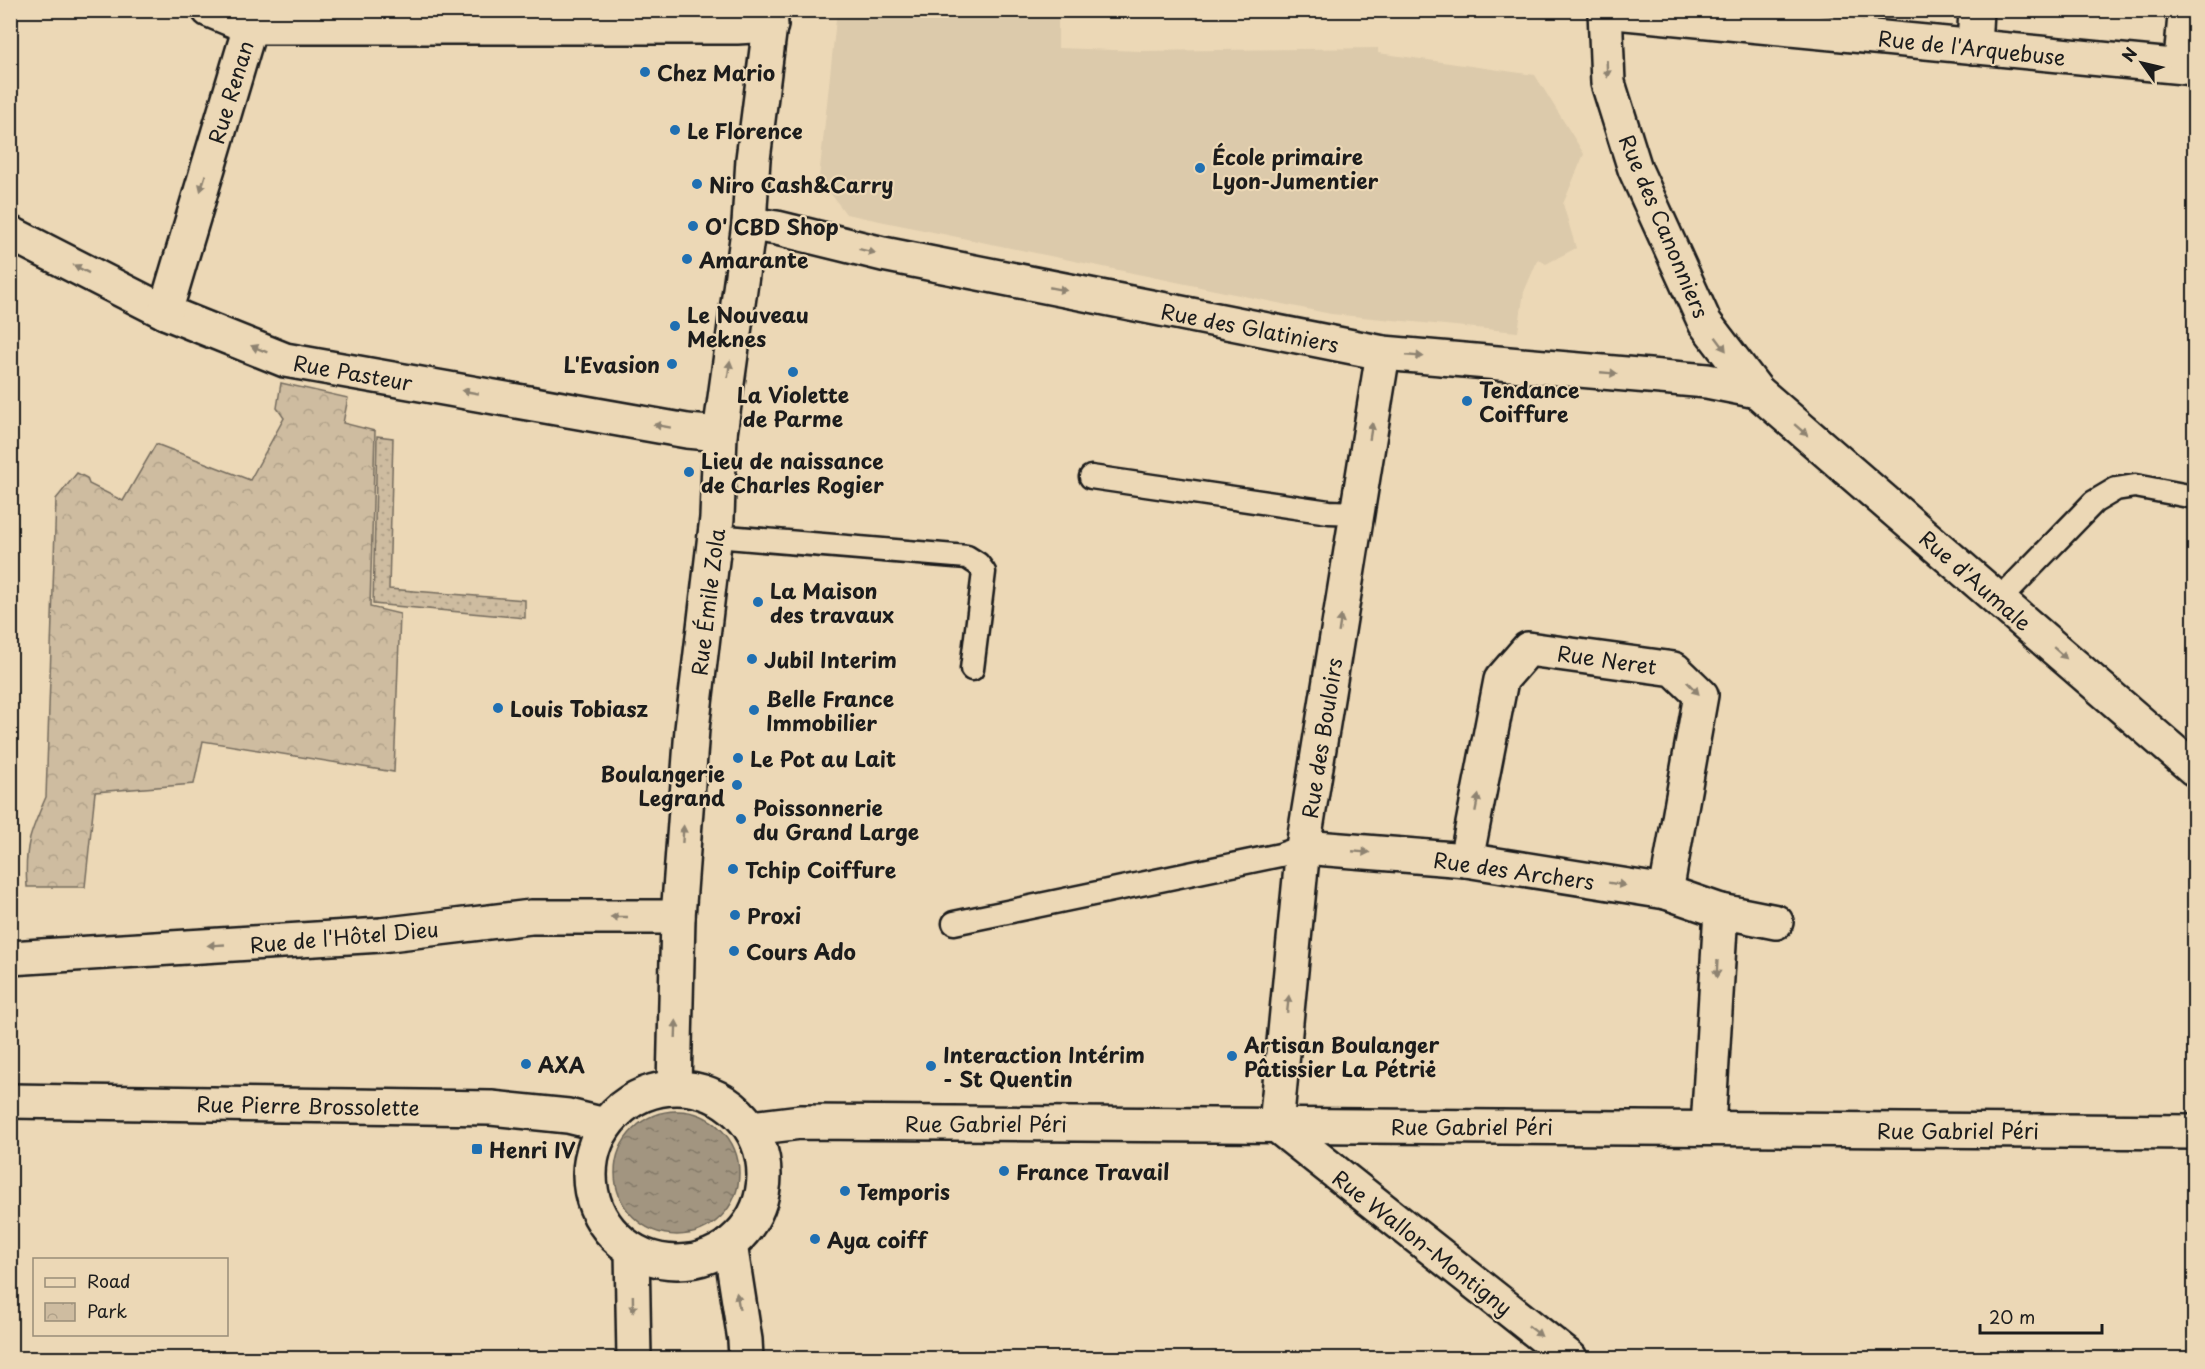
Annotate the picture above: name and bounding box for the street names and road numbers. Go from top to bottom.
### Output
street label: Rue de l'Arquebuse [1877,21,2067,73]
street label: Rue Renan [199,36,261,148]
street label: Rue des Canonniers [1612,129,1718,323]
street label: Rue des Glatiniers [1158,294,1342,360]
street label: Rue Pasteur [291,346,415,398]
street label: Rue d'Aumale [1913,522,2039,638]
street label: Rue Émile Zola [682,526,732,677]
street label: Rue Neret [1555,636,1659,682]
street label: Rue des Bouloirs [1293,655,1349,821]
street label: Rue des Archers [1431,843,1597,897]
street label: Rue de l'Hôtel Dieu [248,912,440,960]
street label: Rue Pierre Brossolette [196,1087,420,1123]
street label: Rue Gabriel Péri [905,1107,1067,1139]
street label: Rue Gabriel Péri [1391,1110,1553,1142]
street label: Rue Gabriel Péri [1877,1114,2039,1146]
street label: Rue Wallon-Montigny [1326,1161,1520,1323]

